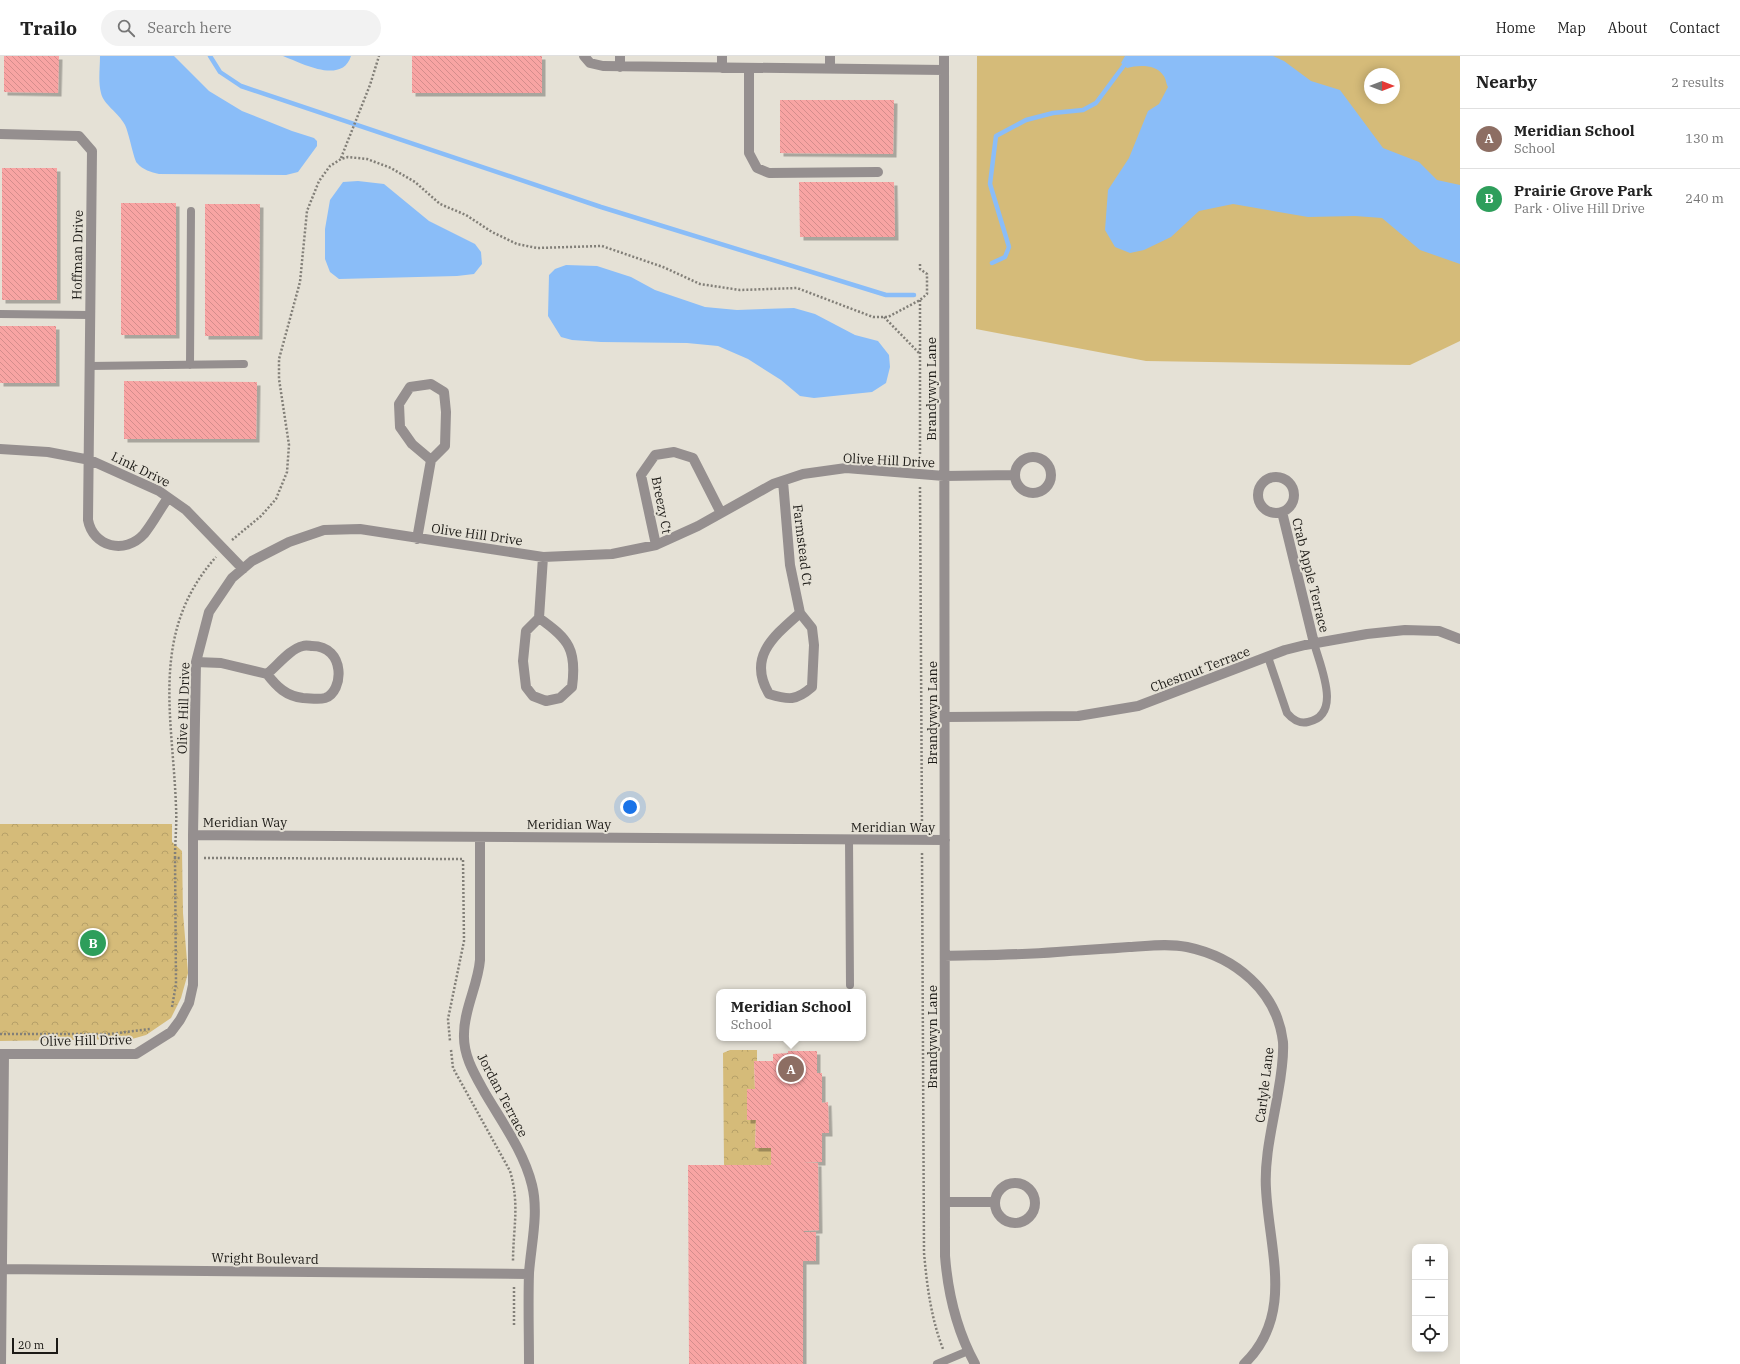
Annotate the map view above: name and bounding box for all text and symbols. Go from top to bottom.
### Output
search box [101,10,381,46]
text: Trailo [20,16,77,40]
icon: search [115,17,137,39]
text: Search here [147,18,232,37]
text: Home [1496,19,1535,37]
text: Map [1557,19,1586,37]
text: About [1608,19,1647,37]
text: Contact [1669,19,1720,37]
north arrow [1364,68,1400,104]
text: Nearby [1476,71,1537,93]
text: 2 results [1671,74,1724,91]
text: Meridian School [1514,121,1635,140]
text: A [1484,130,1494,147]
text: 130 m [1685,130,1724,147]
text: School [1514,140,1555,157]
text: Prairie Grove Park [1514,181,1652,200]
text: B [1484,190,1494,207]
text: 240 m [1685,190,1724,207]
text: Park · Olive Hill Drive [1514,200,1645,217]
street label: Hoffman Drive [68,210,87,300]
street label: Brandywyn Lane [923,337,940,441]
street label: Link Drive [108,448,173,491]
street label: Olive Hill Drive [843,450,935,471]
street label: Breezy Ct [648,475,675,536]
street label: Farmstead Ct [789,503,816,587]
street label: Crab Apple Terrace [1288,516,1333,634]
street label: Olive Hill Drive [430,520,524,549]
street label: Chestnut Terrace [1148,643,1252,696]
street label: Brandywyn Lane [924,661,941,765]
street label: Olive Hill Drive [173,662,194,754]
your location [620,797,640,817]
street label: Meridian Way [203,814,287,831]
street label: Meridian Way [527,816,611,833]
street label: Meridian Way [851,819,935,836]
pin: B [80,928,106,958]
street label: Brandywyn Lane [924,985,941,1089]
popup [716,989,866,1041]
text: Meridian School [731,997,851,1016]
text: School [731,1016,772,1033]
street label: Olive Hill Drive [40,1031,132,1050]
street label: Carlyle Lane [1251,1046,1278,1124]
street label: Jordan Terrace [473,1051,532,1140]
pin: A [778,1054,804,1084]
map controls [1412,1244,1448,1352]
button: + [1412,1244,1448,1280]
street label: Wright Boulevard [211,1249,319,1268]
button: − [1412,1280,1448,1316]
button: locate [1412,1316,1448,1352]
scale bar [12,1336,58,1355]
text: 20 m [18,1338,44,1352]

